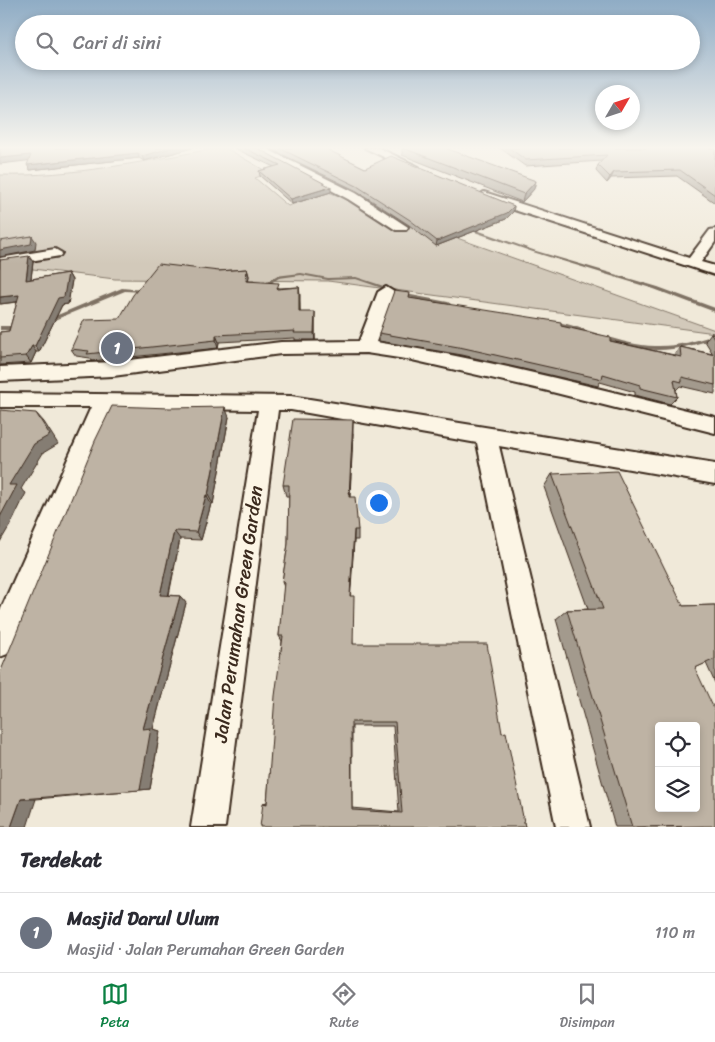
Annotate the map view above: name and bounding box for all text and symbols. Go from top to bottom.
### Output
search box [15,15,700,70]
text: Cari di sini [73,26,161,59]
icon: search [33,29,61,57]
north arrow [595,85,640,130]
pin: 1 [101,329,133,367]
street label: Jalan Perumahan Green Garden [203,483,272,746]
your location [366,490,392,516]
map controls [655,722,700,812]
button: locate [655,722,700,767]
button: layers [655,767,700,812]
text: Terdekat [20,841,102,879]
text: Masjid Darul Ulum [67,902,219,935]
text: 1 [33,918,39,947]
text: 110 m [655,918,695,947]
text: Masjid · Jalan Perumahan Green Garden [67,935,344,964]
tab: Peta [100,980,129,1035]
tab: Rute [330,980,359,1035]
tab: Disimpan [559,980,615,1035]

